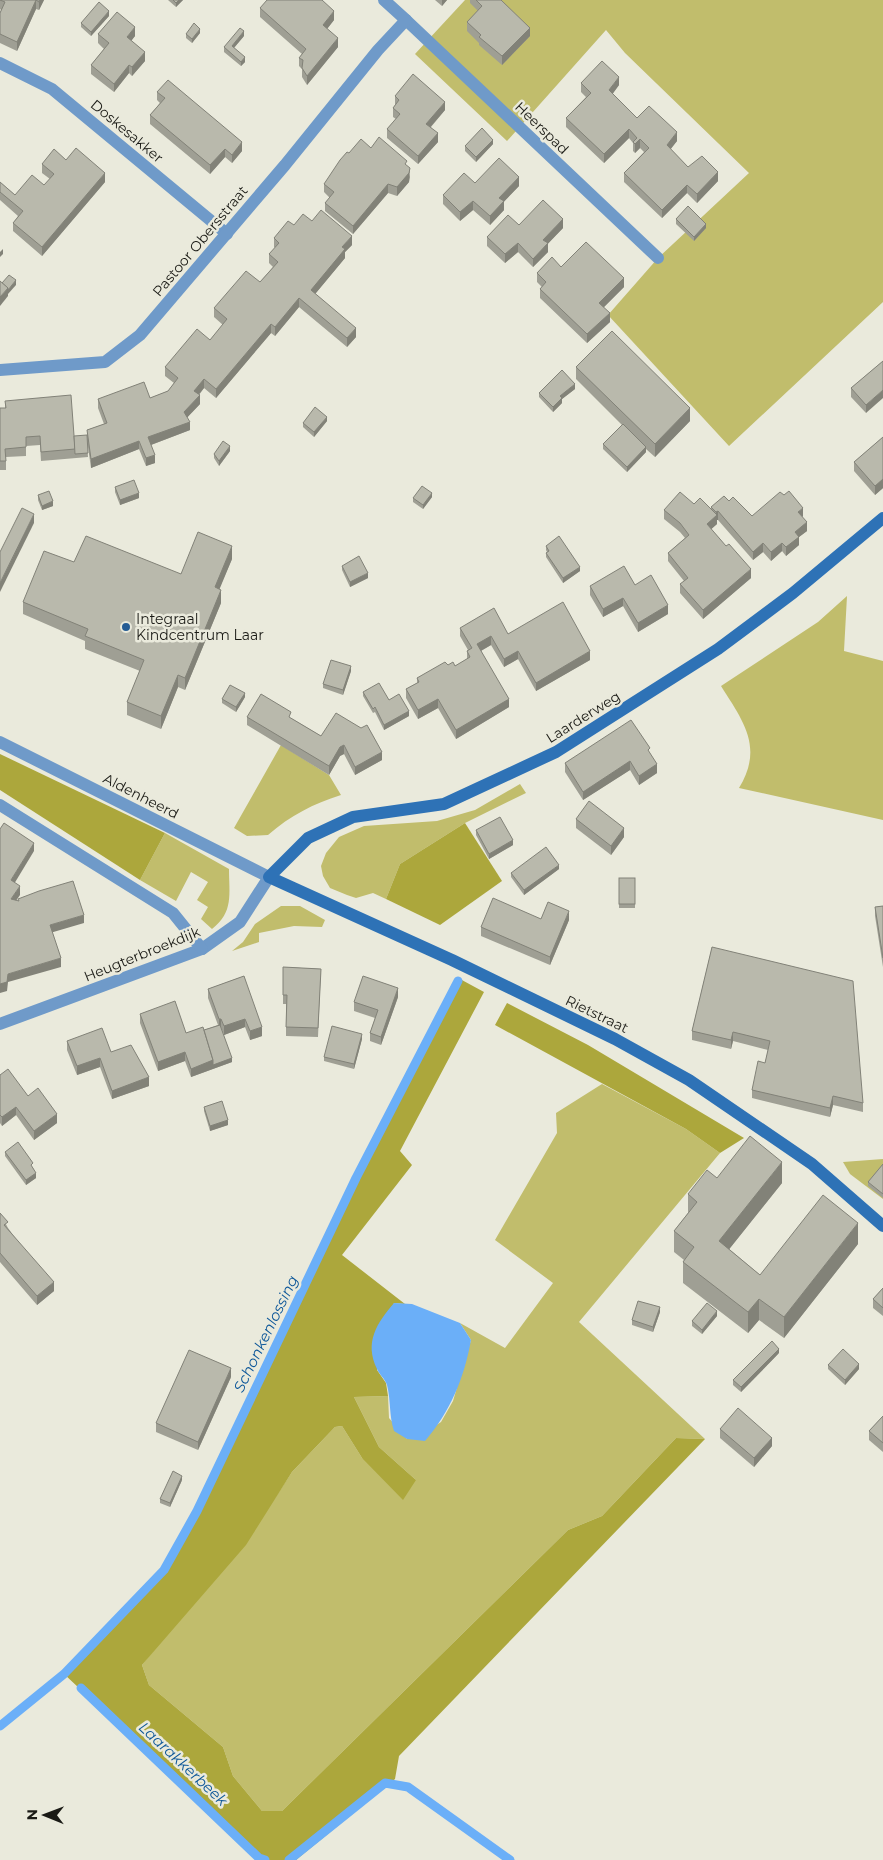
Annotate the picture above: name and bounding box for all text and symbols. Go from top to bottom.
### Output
street label: Doskesakker [87,95,167,167]
street label: Heerspad [511,98,573,158]
street label: Pastoor Obersstraat [148,182,252,300]
place label: Integraal Kindcentrum Laar [136,610,264,644]
marker: Integraal Kindcentrum Laar [120,621,132,633]
street label: Laarderweg [543,687,623,747]
street label: Aldenheerd [100,769,182,823]
street label: Heugterbroekdijk [81,922,203,986]
street label: Rietstraat [563,991,632,1037]
water label: Schonkenlossing [229,1272,302,1395]
water label: Laarakkerbeek [135,1718,233,1810]
north arrow [20,1790,70,1840]
text: N [23,1809,41,1821]

